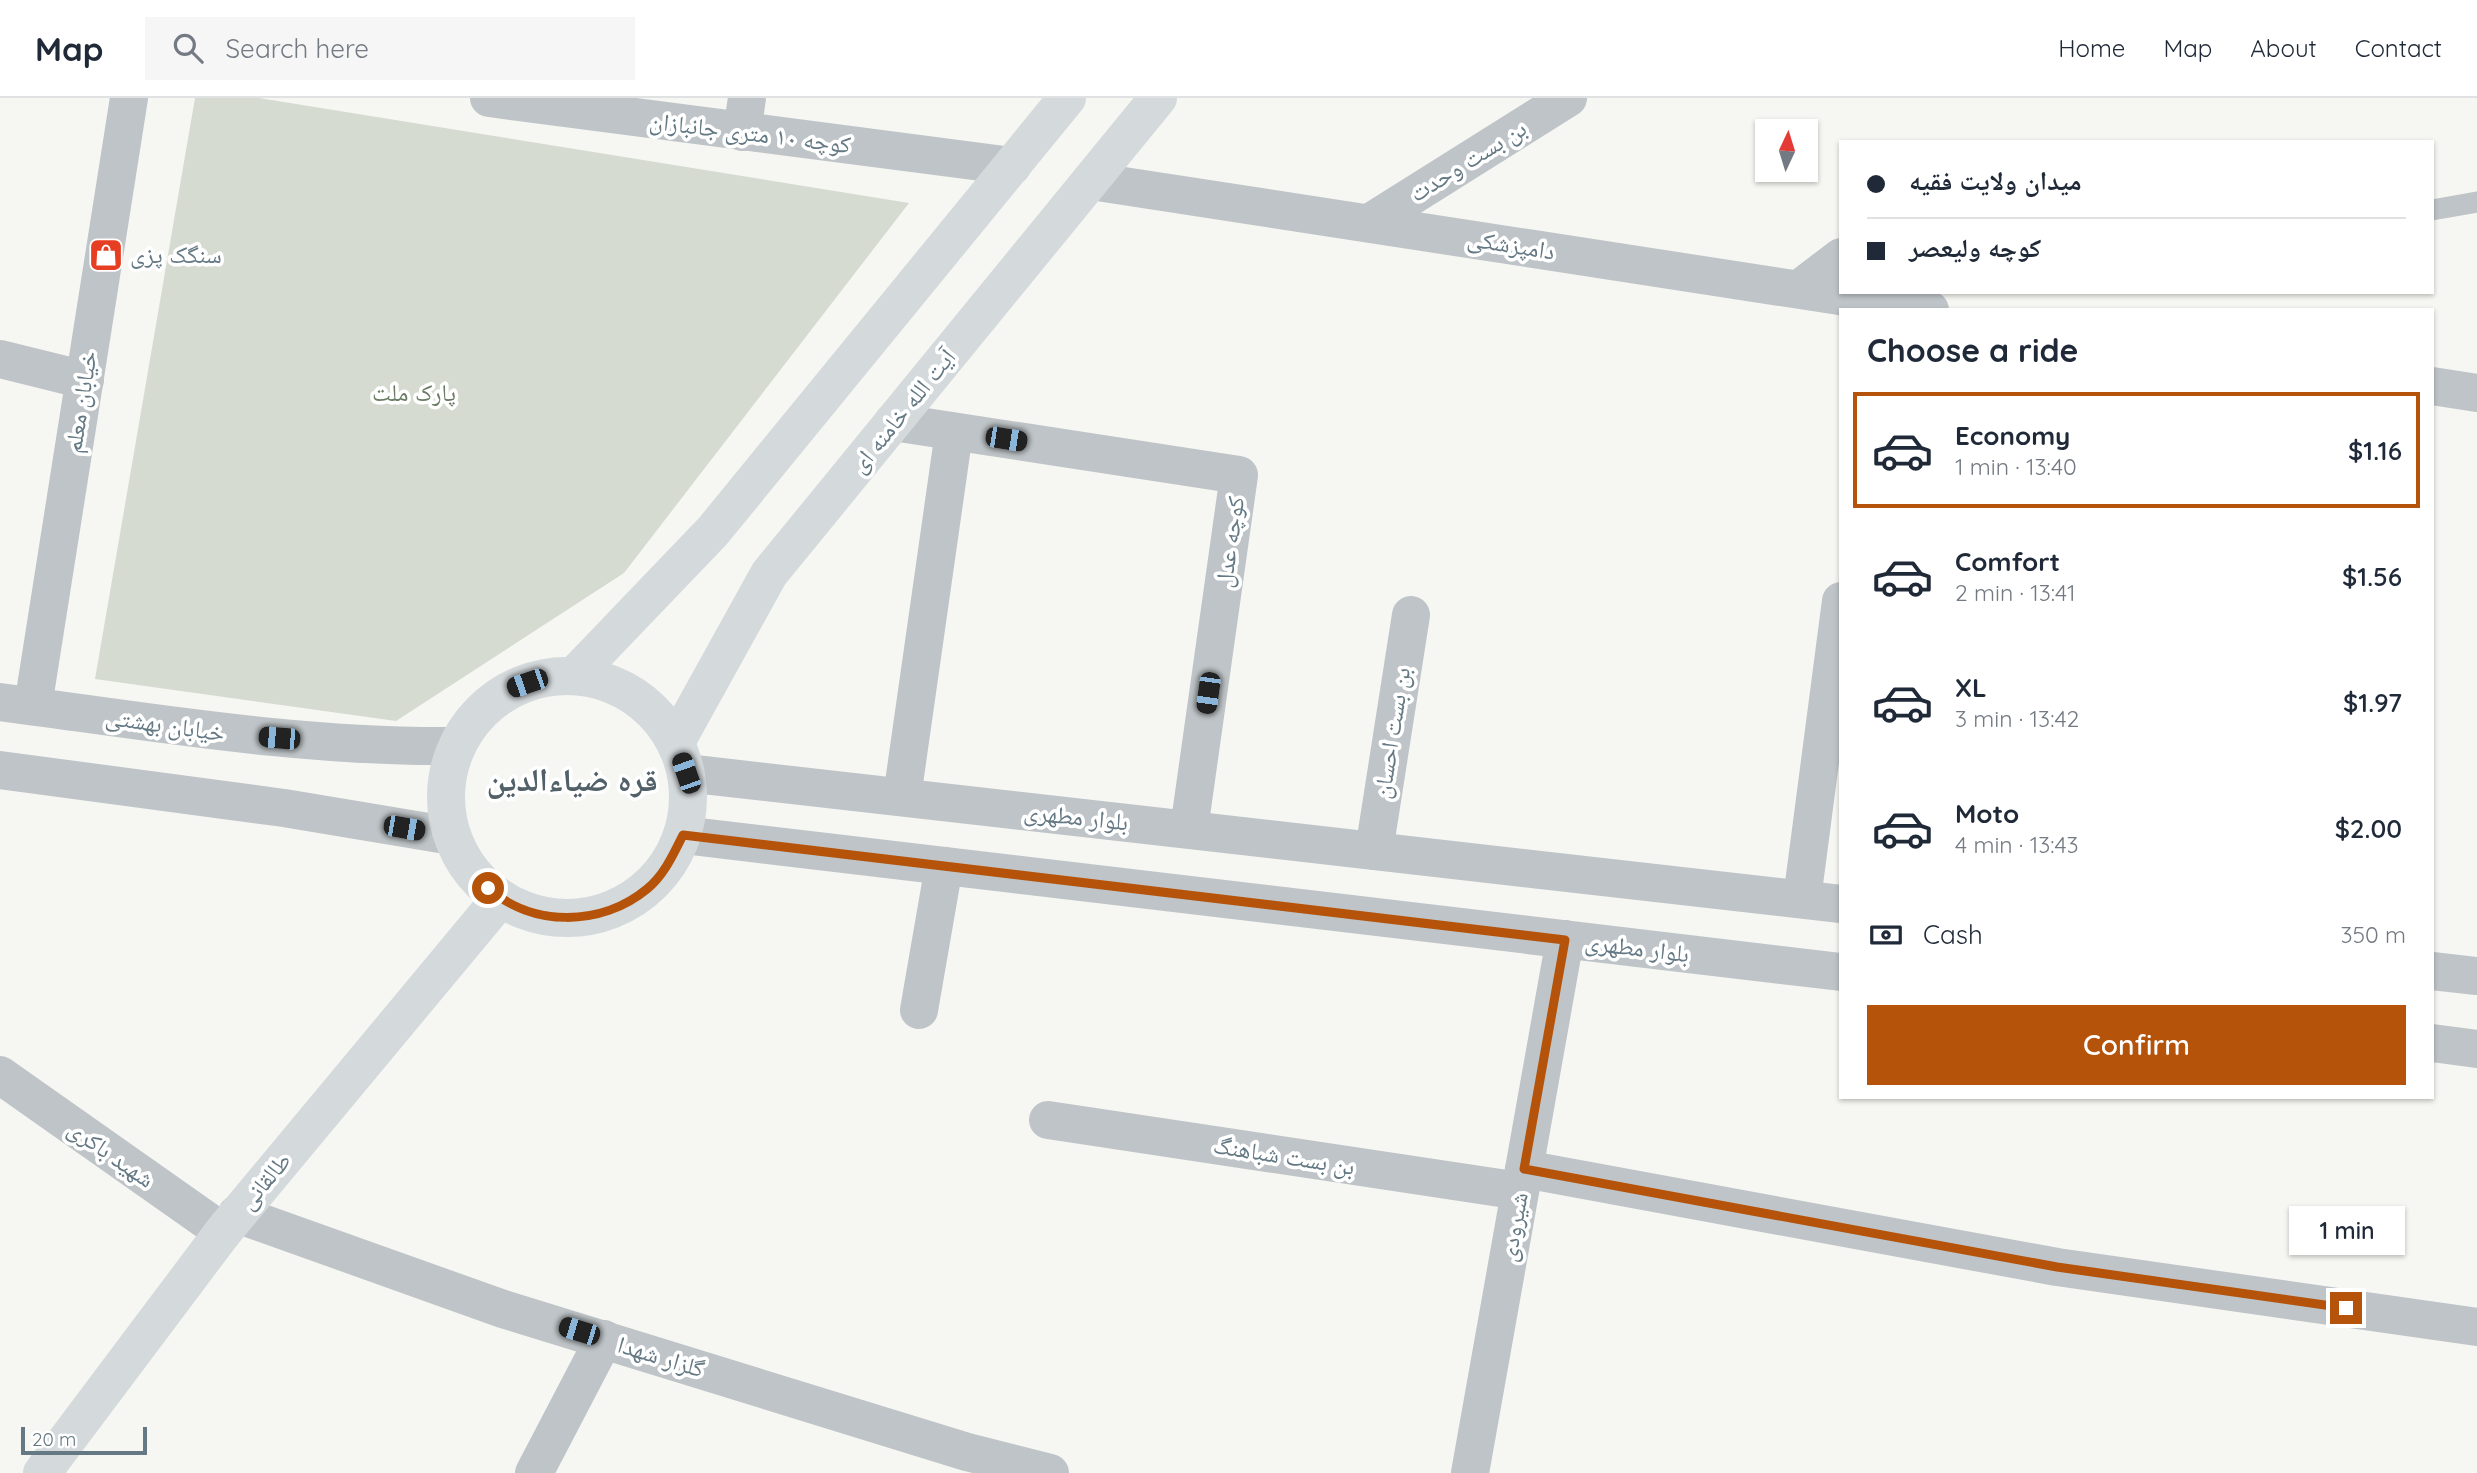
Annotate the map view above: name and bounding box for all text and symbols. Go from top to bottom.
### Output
search box [145,17,635,80]
text: Map [35,28,103,69]
icon: search [169,29,207,67]
text: Search here [225,32,369,65]
text: Home [2058,33,2125,63]
text: Map [2163,33,2212,63]
text: About [2250,33,2317,63]
text: Contact [2355,33,2442,63]
street label: کوچه ۱۰ متری جانبازان [648,105,853,159]
street label: بن بست وحدت [1403,112,1532,208]
north arrow [1755,119,1818,182]
map controls [1755,119,1818,182]
text: میدان ولایت فقیه [1909,164,2081,197]
street label: دامپزشکی [1465,222,1557,266]
text: کوچه ولیعصر [1909,231,2041,264]
shop icon: سنگک پزی [87,236,125,274]
place label: سنگک پزی [130,239,222,269]
text: Choose a ride [1867,330,2079,370]
street label: آیت الله خامنه ای [843,341,962,479]
street label: خیابان معلم [57,349,105,455]
park label: پارک ملت [372,377,456,407]
icon: car [1871,419,1934,482]
text: Economy [1955,419,2070,452]
car [984,425,1029,453]
text: $1.16 [2348,434,2402,467]
text: 1 min · 13:40 [1955,452,2077,481]
street label: کوچه عدل [1208,494,1250,589]
icon: car [1871,545,1934,608]
text: Comfort [1955,545,2060,578]
text: $1.56 [2342,560,2402,593]
text: 2 min · 13:41 [1955,578,2076,607]
street label: بن بست احسان [1366,665,1416,801]
car [504,666,551,700]
car [1195,671,1222,715]
icon: car [1871,671,1934,734]
text: XL [1955,671,1987,704]
text: $1.97 [2343,686,2402,719]
street label: خیابان بهشتی [104,701,227,747]
text: 3 min · 13:42 [1955,704,2079,733]
car [258,726,301,750]
car [670,750,703,796]
district label: قره ضیاءالدین [486,759,658,799]
street label: بلوار مطهری [1022,796,1130,836]
icon: car [1871,797,1934,860]
text: Moto [1955,797,2019,830]
text: $2.00 [2335,812,2402,845]
car [382,814,427,842]
text: 4 min · 13:43 [1955,830,2079,859]
route start [472,872,504,904]
icon: cash [1867,916,1905,954]
text: Cash [1923,918,1983,951]
text: 350 m [2340,920,2406,949]
street label: بلوار مطهری [1583,926,1691,968]
button: Confirm [1867,1005,2406,1085]
street label: شهید باکری [63,1113,161,1194]
street label: بن بست شباهنگ [1211,1129,1357,1181]
street label: طالقانی [232,1146,297,1215]
street label: شیرودی [1492,1190,1534,1264]
callout: 1 min [2288,1206,2404,1256]
text: 1 min [2319,1216,2375,1245]
route end [2330,1292,2362,1324]
car [556,1315,603,1347]
street label: گلزار شهدا [614,1329,708,1383]
scale bar [21,1424,147,1456]
text: 20 m [32,1427,76,1451]

